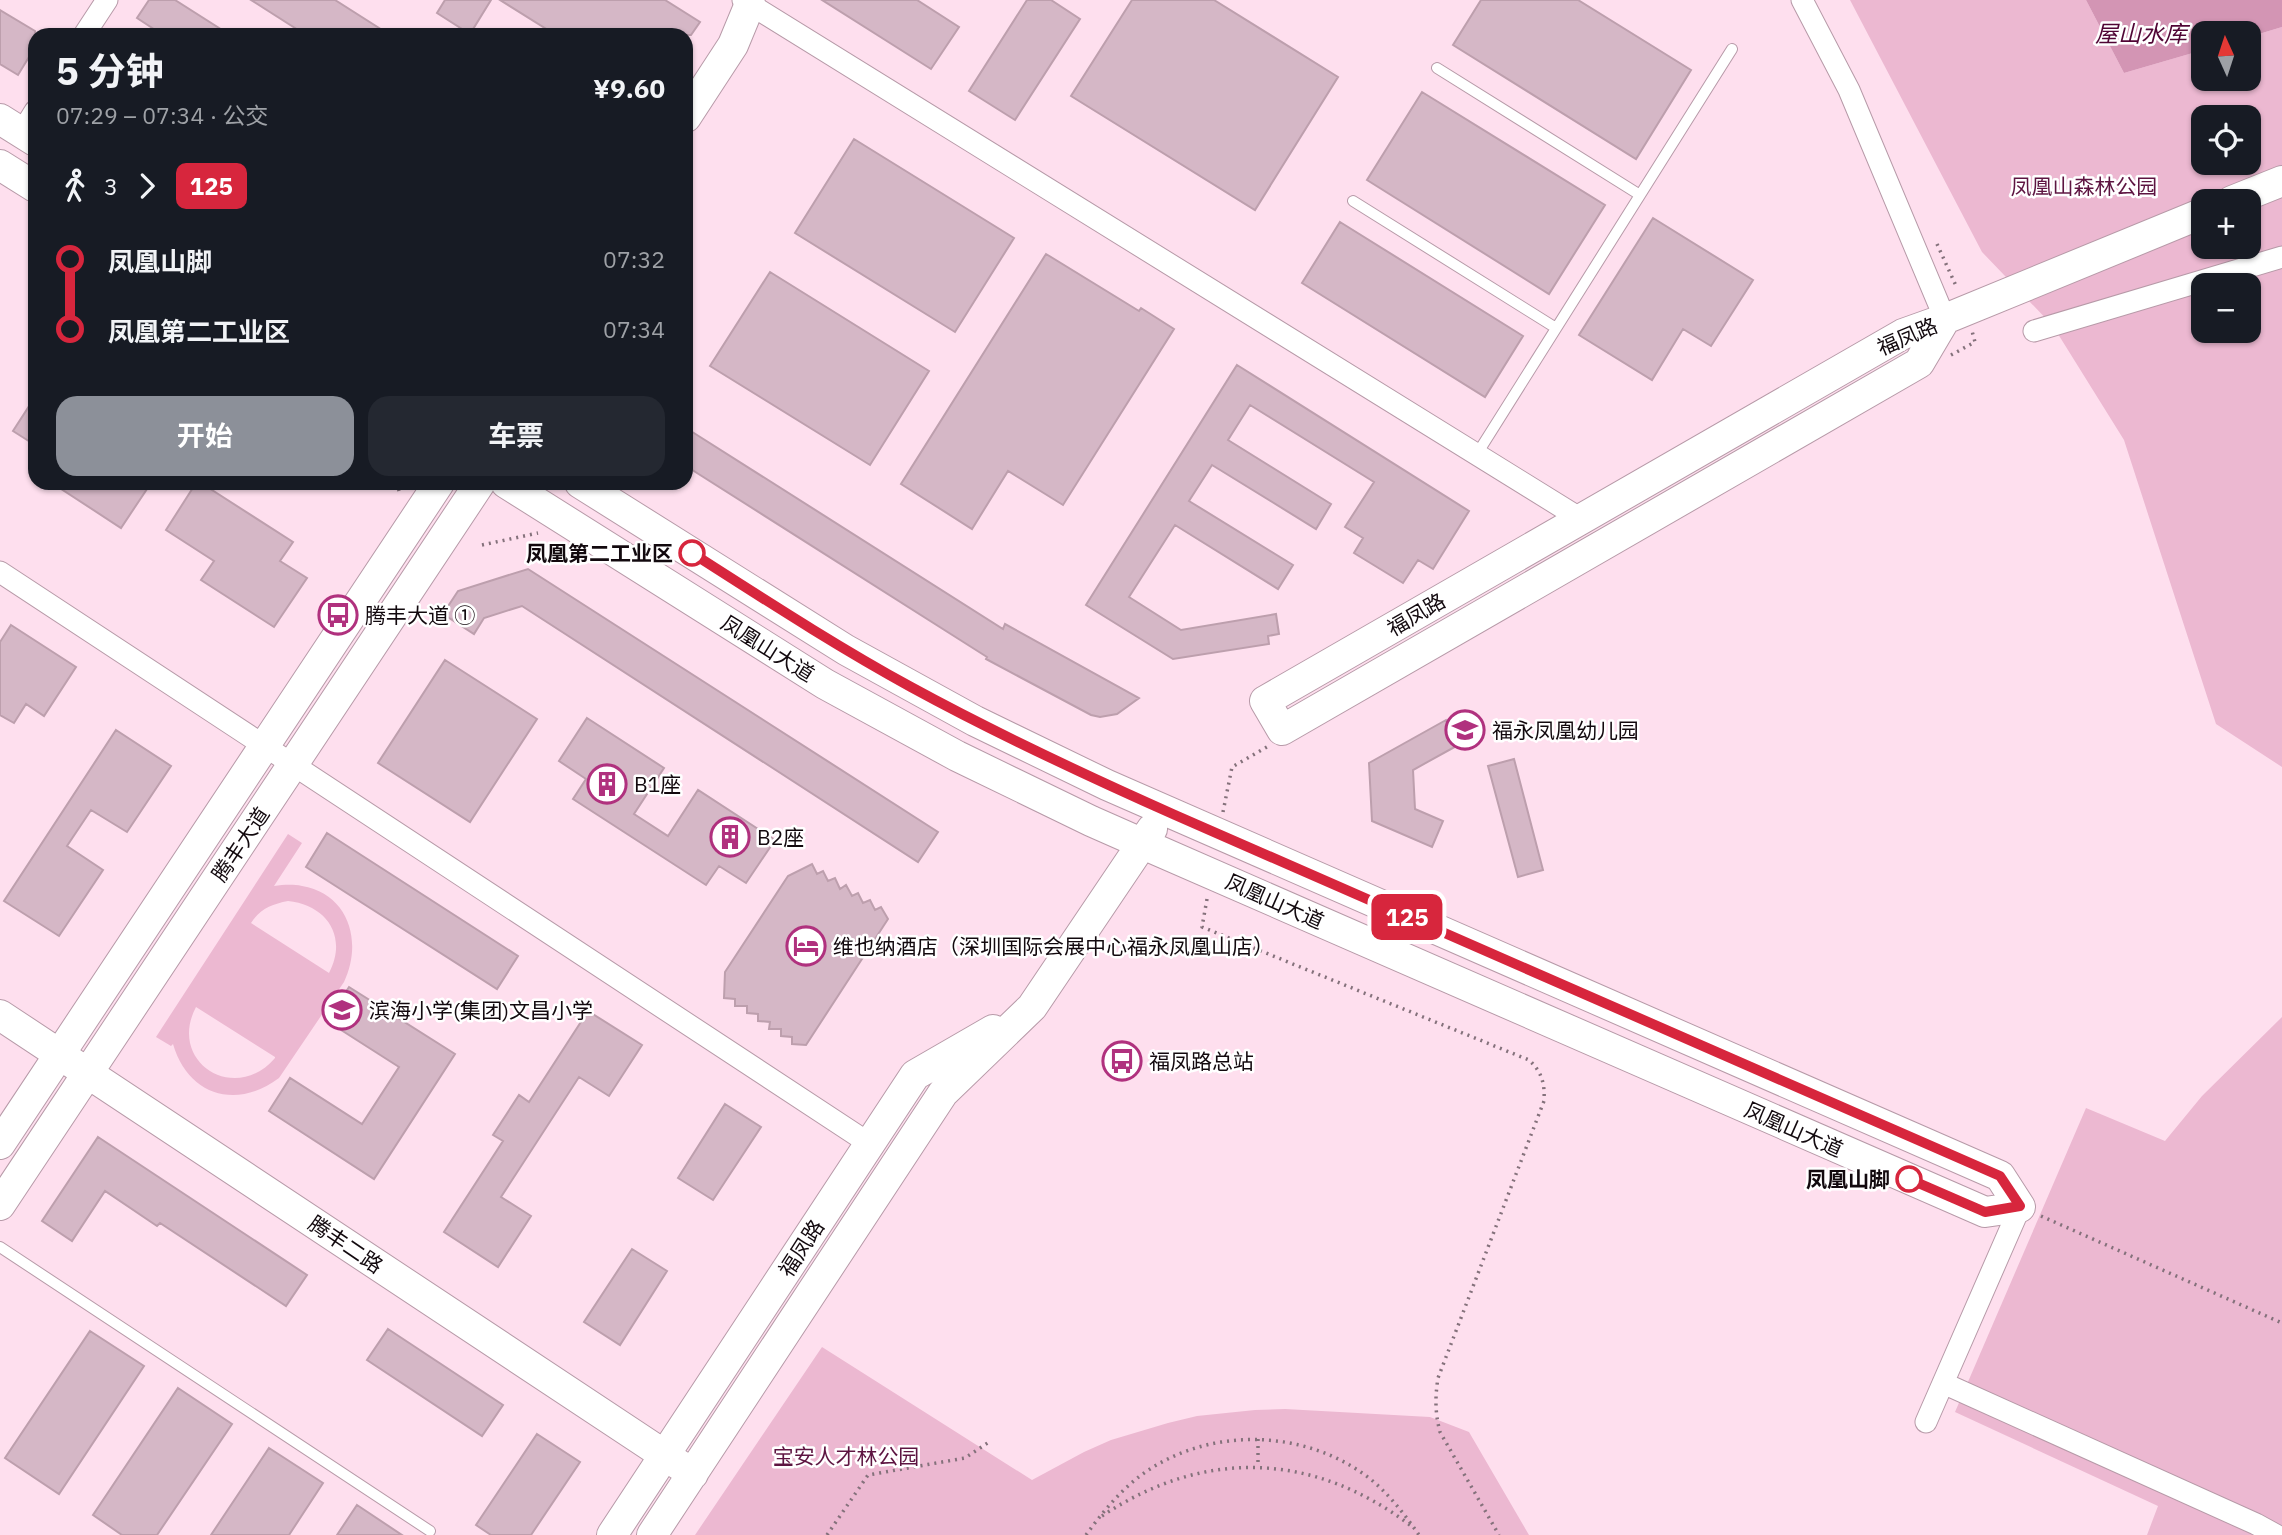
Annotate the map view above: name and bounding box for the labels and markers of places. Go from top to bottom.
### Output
place label: 凤凰第二工业区 [526,539,673,567]
marker: 凤凰第二工业区 [679,540,705,566]
bus stop icon: 腾丰大道 ① [317,594,359,636]
place label: 腾丰大道 ① [365,601,475,629]
school or university icon: 福永凤凰幼儿园 [1444,709,1486,751]
place label: 福永凤凰幼儿园 [1492,716,1639,744]
building icon: B1座 [586,763,628,805]
place label: B1座 [634,770,681,798]
building icon: B2座 [709,816,751,858]
place label: B2座 [757,823,804,851]
hotel icon: 维也纳酒店（深圳国际会展中心福永凤凰山店） [785,925,827,967]
place label: 维也纳酒店（深圳国际会展中心福永凤凰山店） [833,932,1274,960]
school or university icon: 滨海小学(集团)文昌小学 [321,989,363,1031]
place label: 滨海小学(集团)文昌小学 [369,996,593,1024]
bus stop icon: 福凤路总站 [1101,1040,1143,1082]
place label: 福凤路总站 [1149,1047,1254,1075]
place label: 凤凰山脚 [1806,1165,1890,1193]
marker: 凤凰山脚 [1896,1166,1922,1192]

